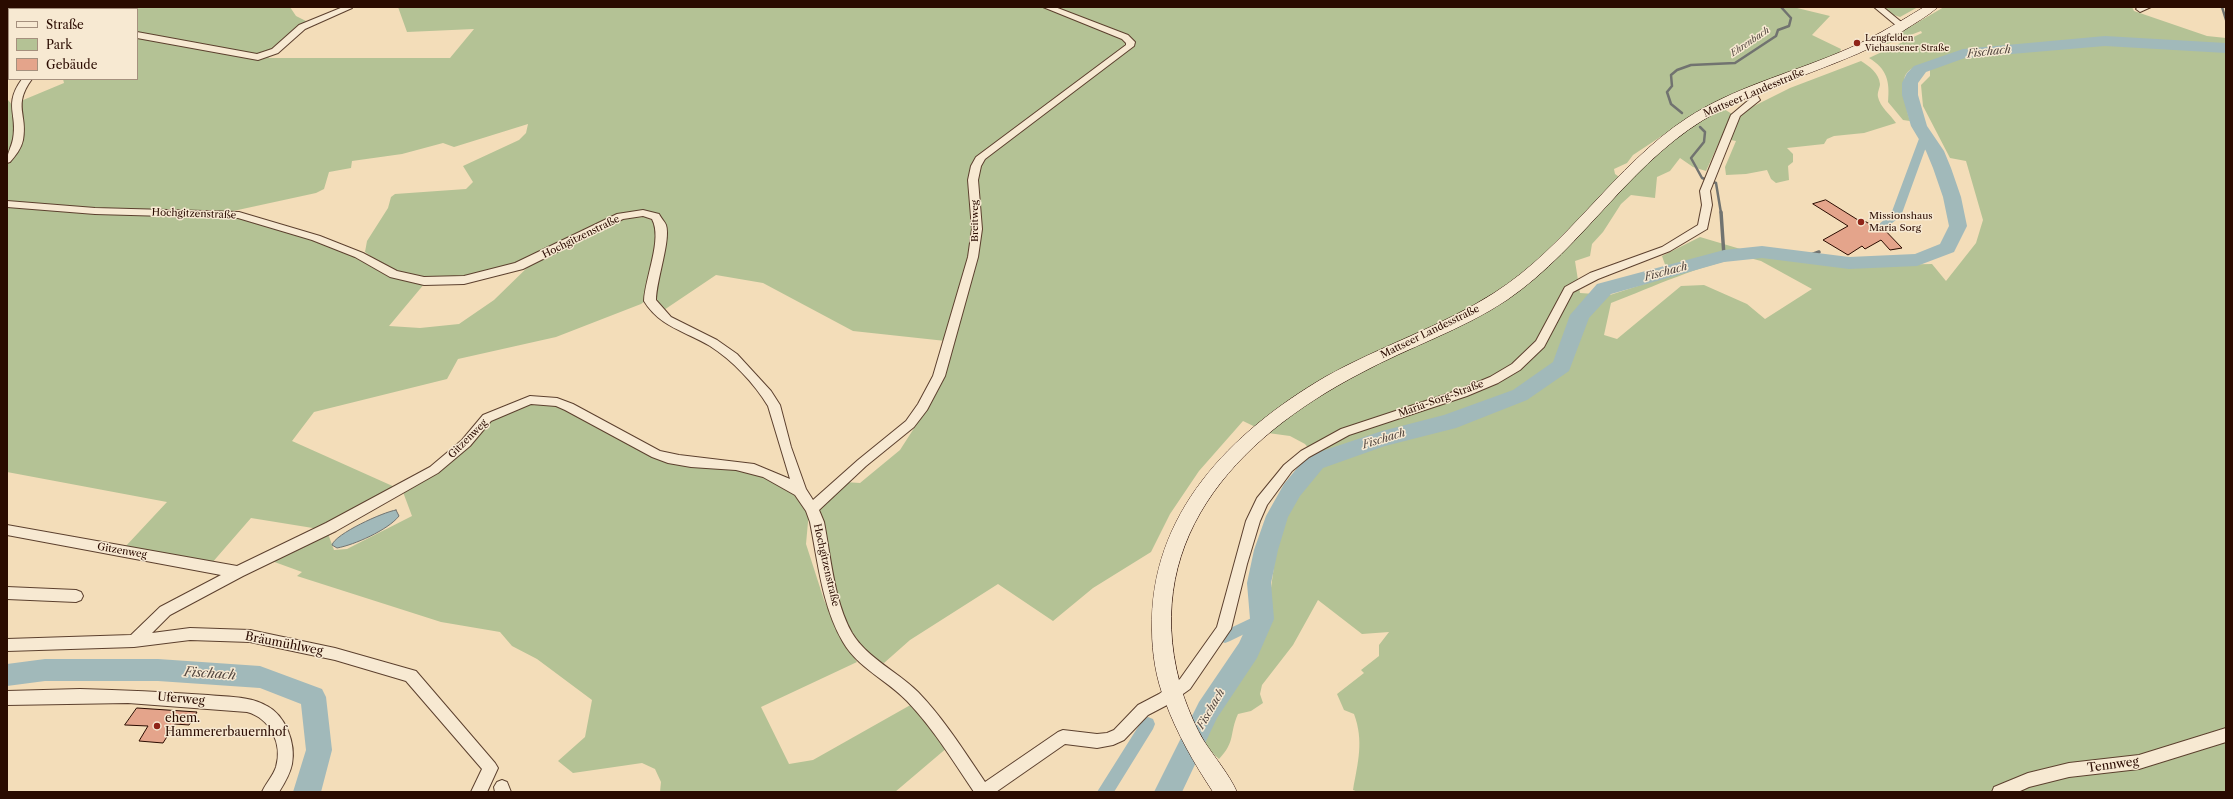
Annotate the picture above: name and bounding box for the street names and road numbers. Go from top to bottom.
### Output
street label: Mattseer Landesstraße [1702,66,1806,120]
street label: Breitweg [969,200,981,242]
street label: Hochgitzenstraße [151,207,237,221]
street label: Hochgitzenstraße [540,213,622,261]
street label: Mattseer Landesstraße [1379,303,1481,361]
street label: Maria-Sorg-Straße [1397,378,1485,420]
street label: Gitzenweg [446,417,490,461]
street label: Hochgitzenstraße [811,522,841,608]
street label: Gitzenweg [96,541,148,561]
street label: Bräumühlweg [244,629,324,659]
street label: Uferweg [157,690,205,708]
street label: Tennweg [2086,754,2140,776]

